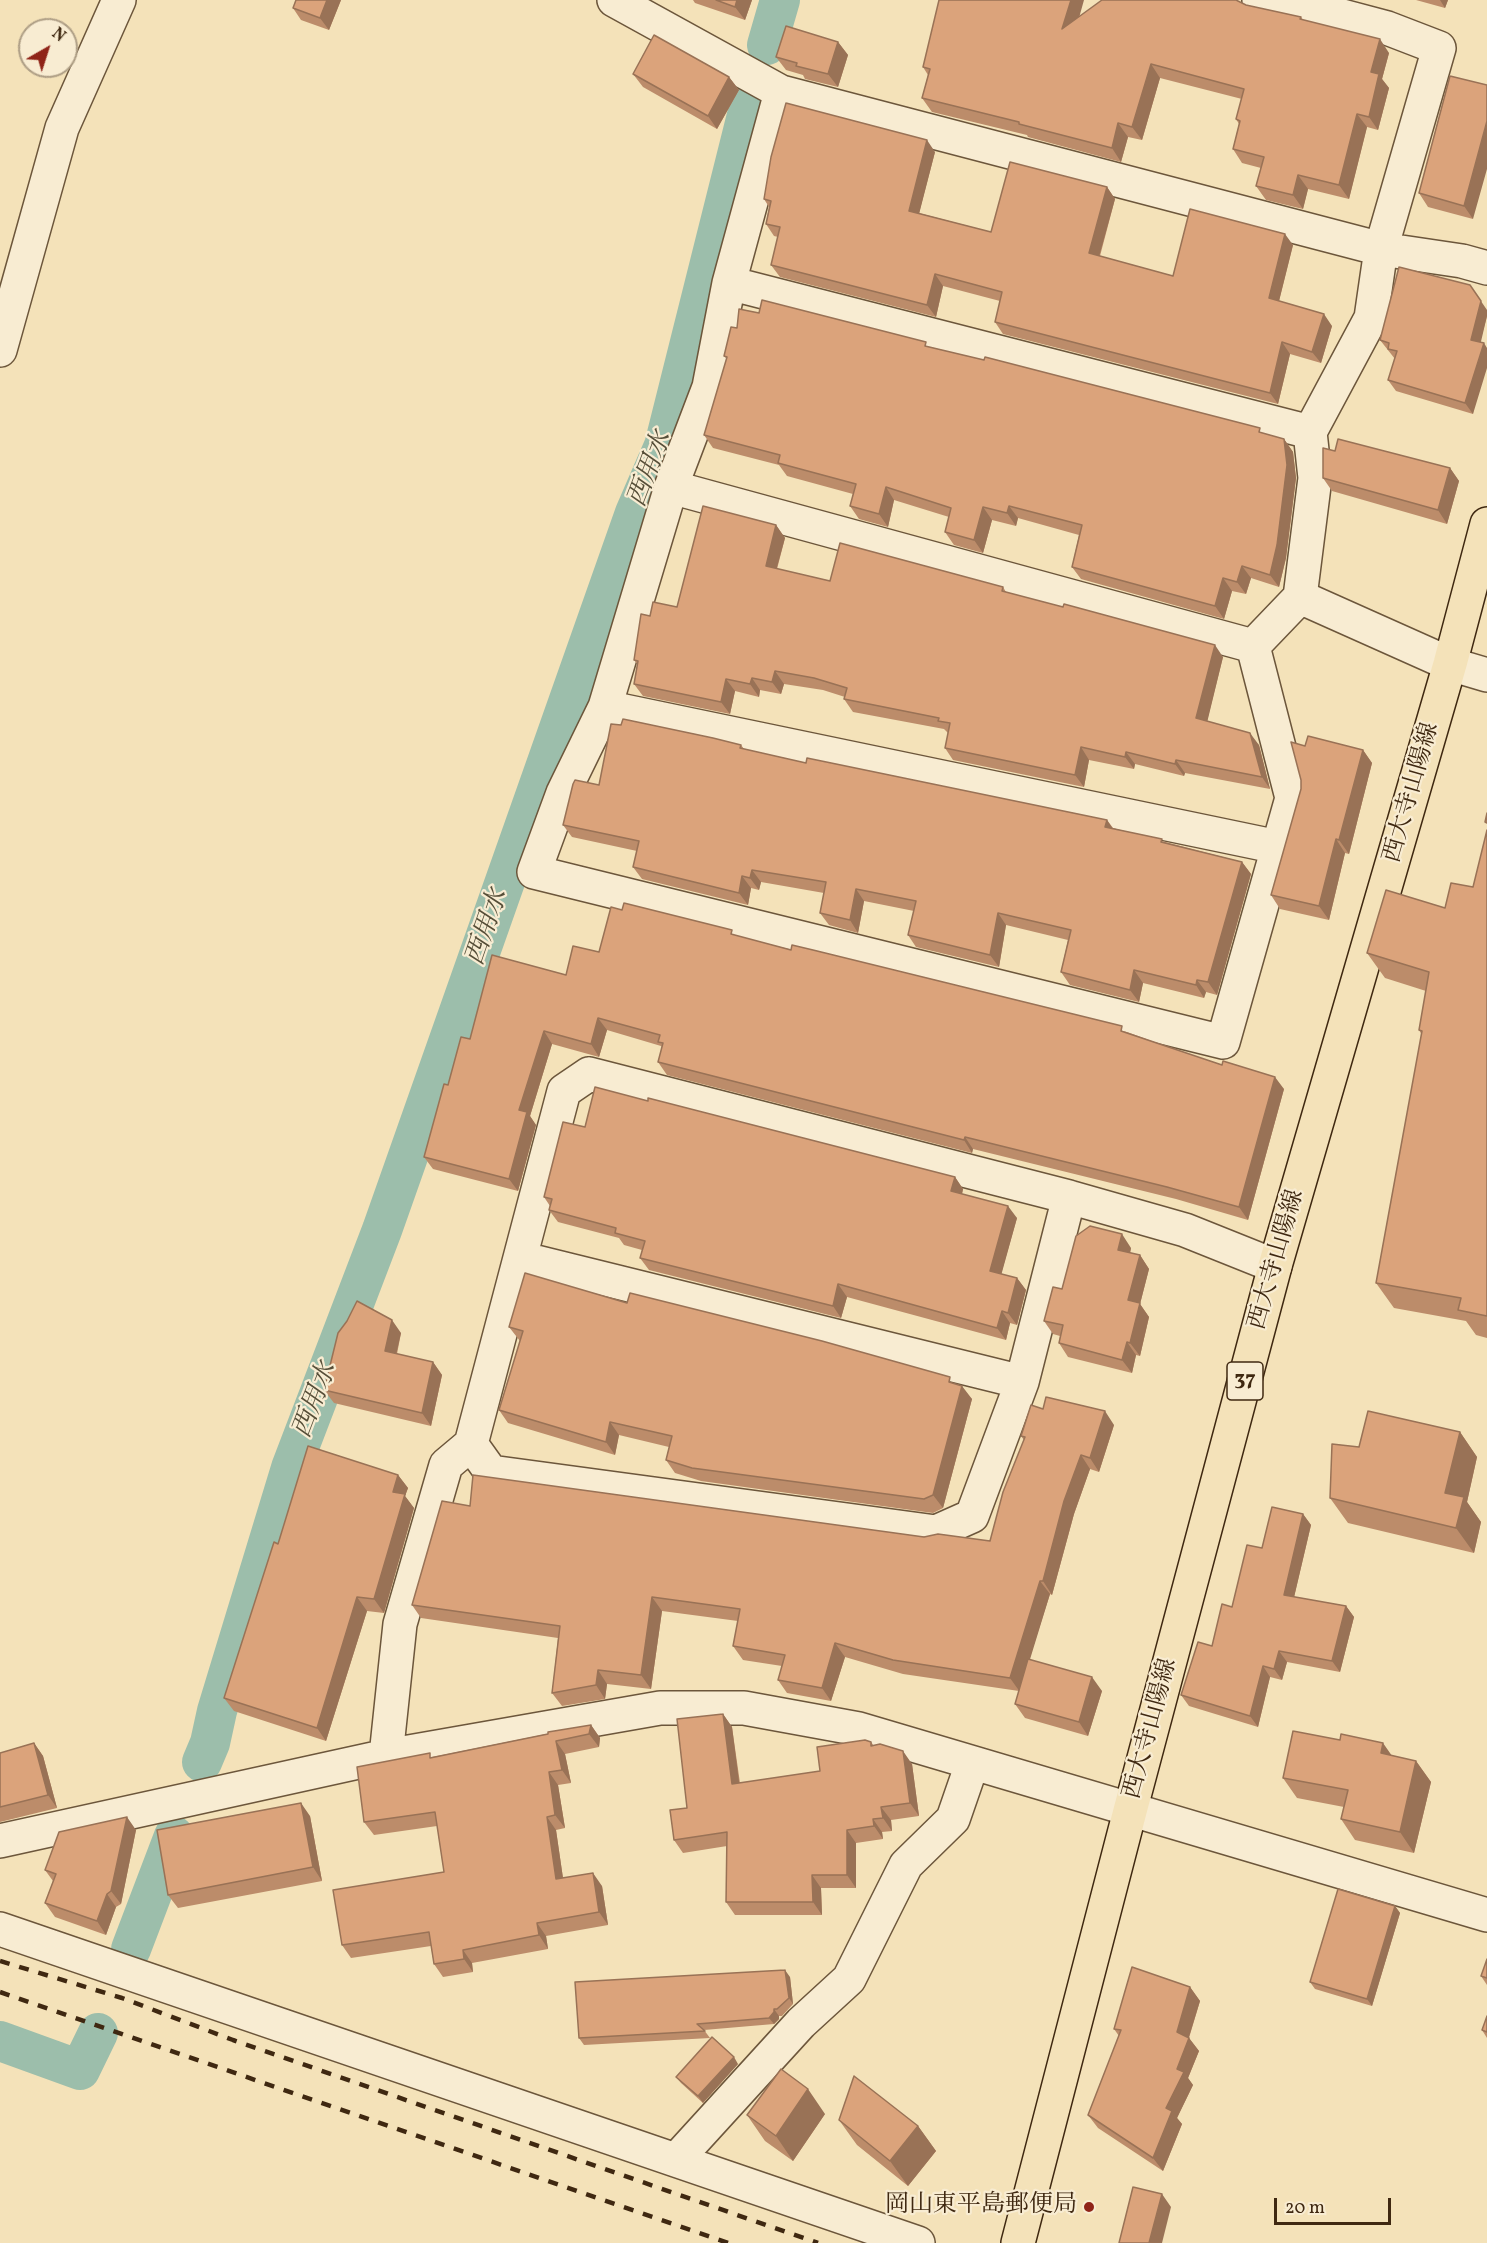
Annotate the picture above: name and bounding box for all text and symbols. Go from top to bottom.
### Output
north arrow [18,18,78,78]
text: N [47,23,70,48]
water label: 西用水 [623,428,681,512]
street label: 西大寺山陽線 [1379,720,1447,866]
water label: 西用水 [462,886,516,970]
street label: 西大寺山陽線 [1244,1187,1312,1333]
water label: 西用水 [288,1359,346,1443]
road number: 37 [1227,1362,1263,1400]
street label: 西大寺山陽線 [1119,1656,1185,1802]
scale bar [1277,2186,1394,2224]
place label: 岡山東平島郵便局 [885,2193,1077,2221]
text: 20 m [1285,2196,1325,2221]
marker: 岡山東平島郵便局 [1082,2200,1096,2214]

